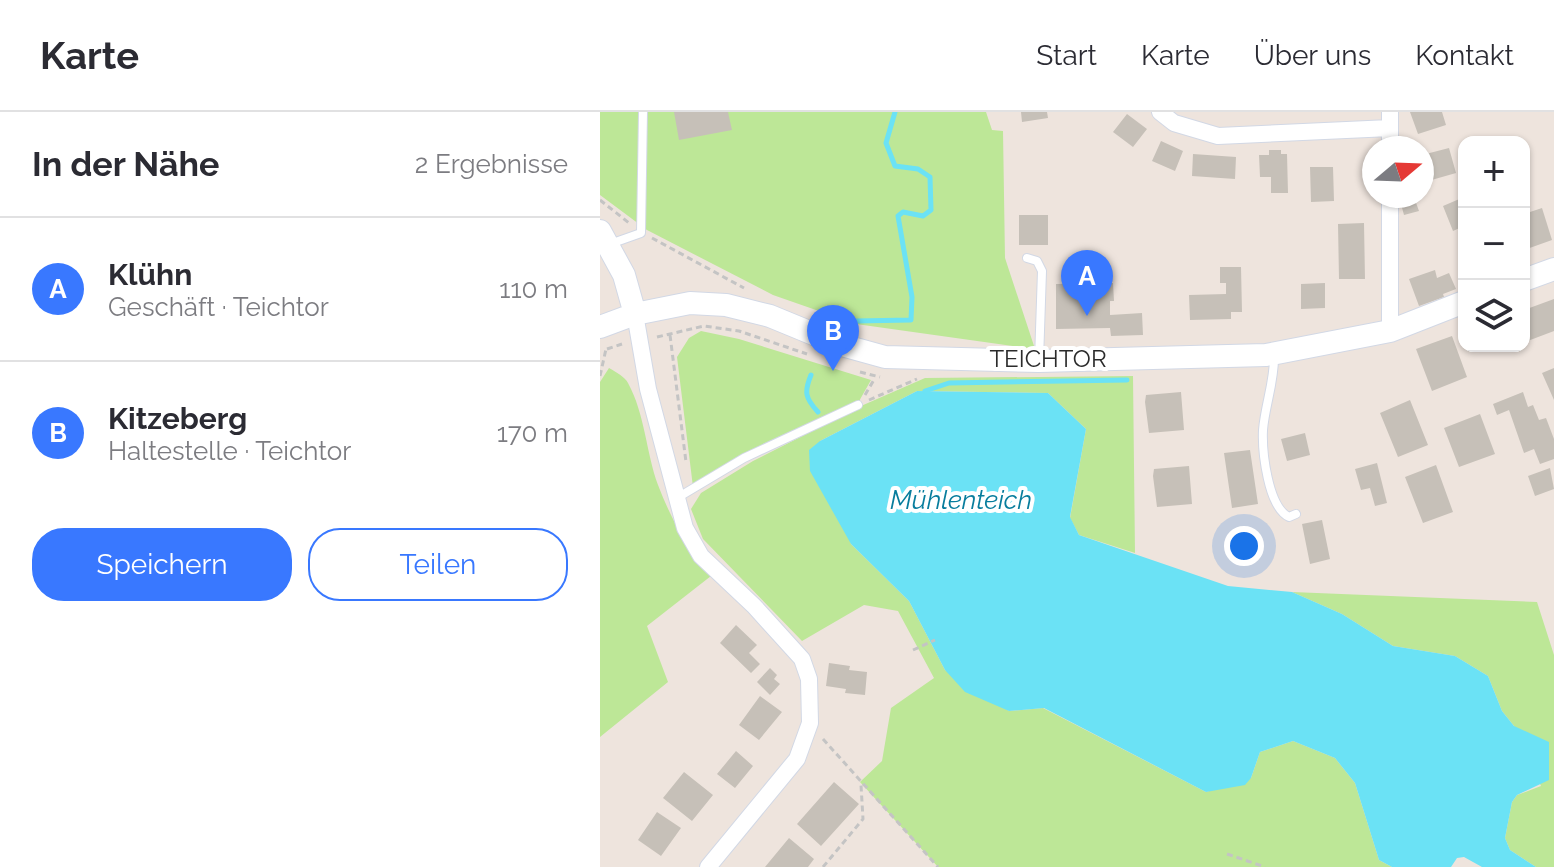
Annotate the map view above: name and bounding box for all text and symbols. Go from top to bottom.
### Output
text: Karte [40,33,139,78]
text: Start [1036,39,1097,72]
text: Karte [1141,39,1210,72]
text: Über uns [1254,39,1371,72]
text: Kontakt [1415,39,1514,72]
north arrow [1362,136,1434,208]
map controls [1458,136,1530,352]
button: + [1458,136,1530,208]
text: In der Nähe [32,144,219,184]
text: 2 Ergebnisse [415,149,568,179]
button: − [1458,208,1530,280]
pin: A [1061,250,1113,316]
text: Klühn [108,257,192,292]
text: A [49,274,67,304]
text: 110 m [499,274,568,304]
button: layers [1458,280,1530,352]
text: Geschäft · Teichtor [108,292,329,322]
pin: B [807,305,859,371]
street label: TEICHTOR [989,344,1107,373]
text: Kitzeberg [108,401,247,436]
text: B [49,418,67,448]
text: 170 m [497,418,568,448]
text: Haltestelle · Teichtor [108,436,351,466]
water label: Mühlenteich [890,485,1032,515]
your location [1224,526,1264,566]
button: Speichern [32,528,292,601]
button: Teilen [308,528,568,601]

